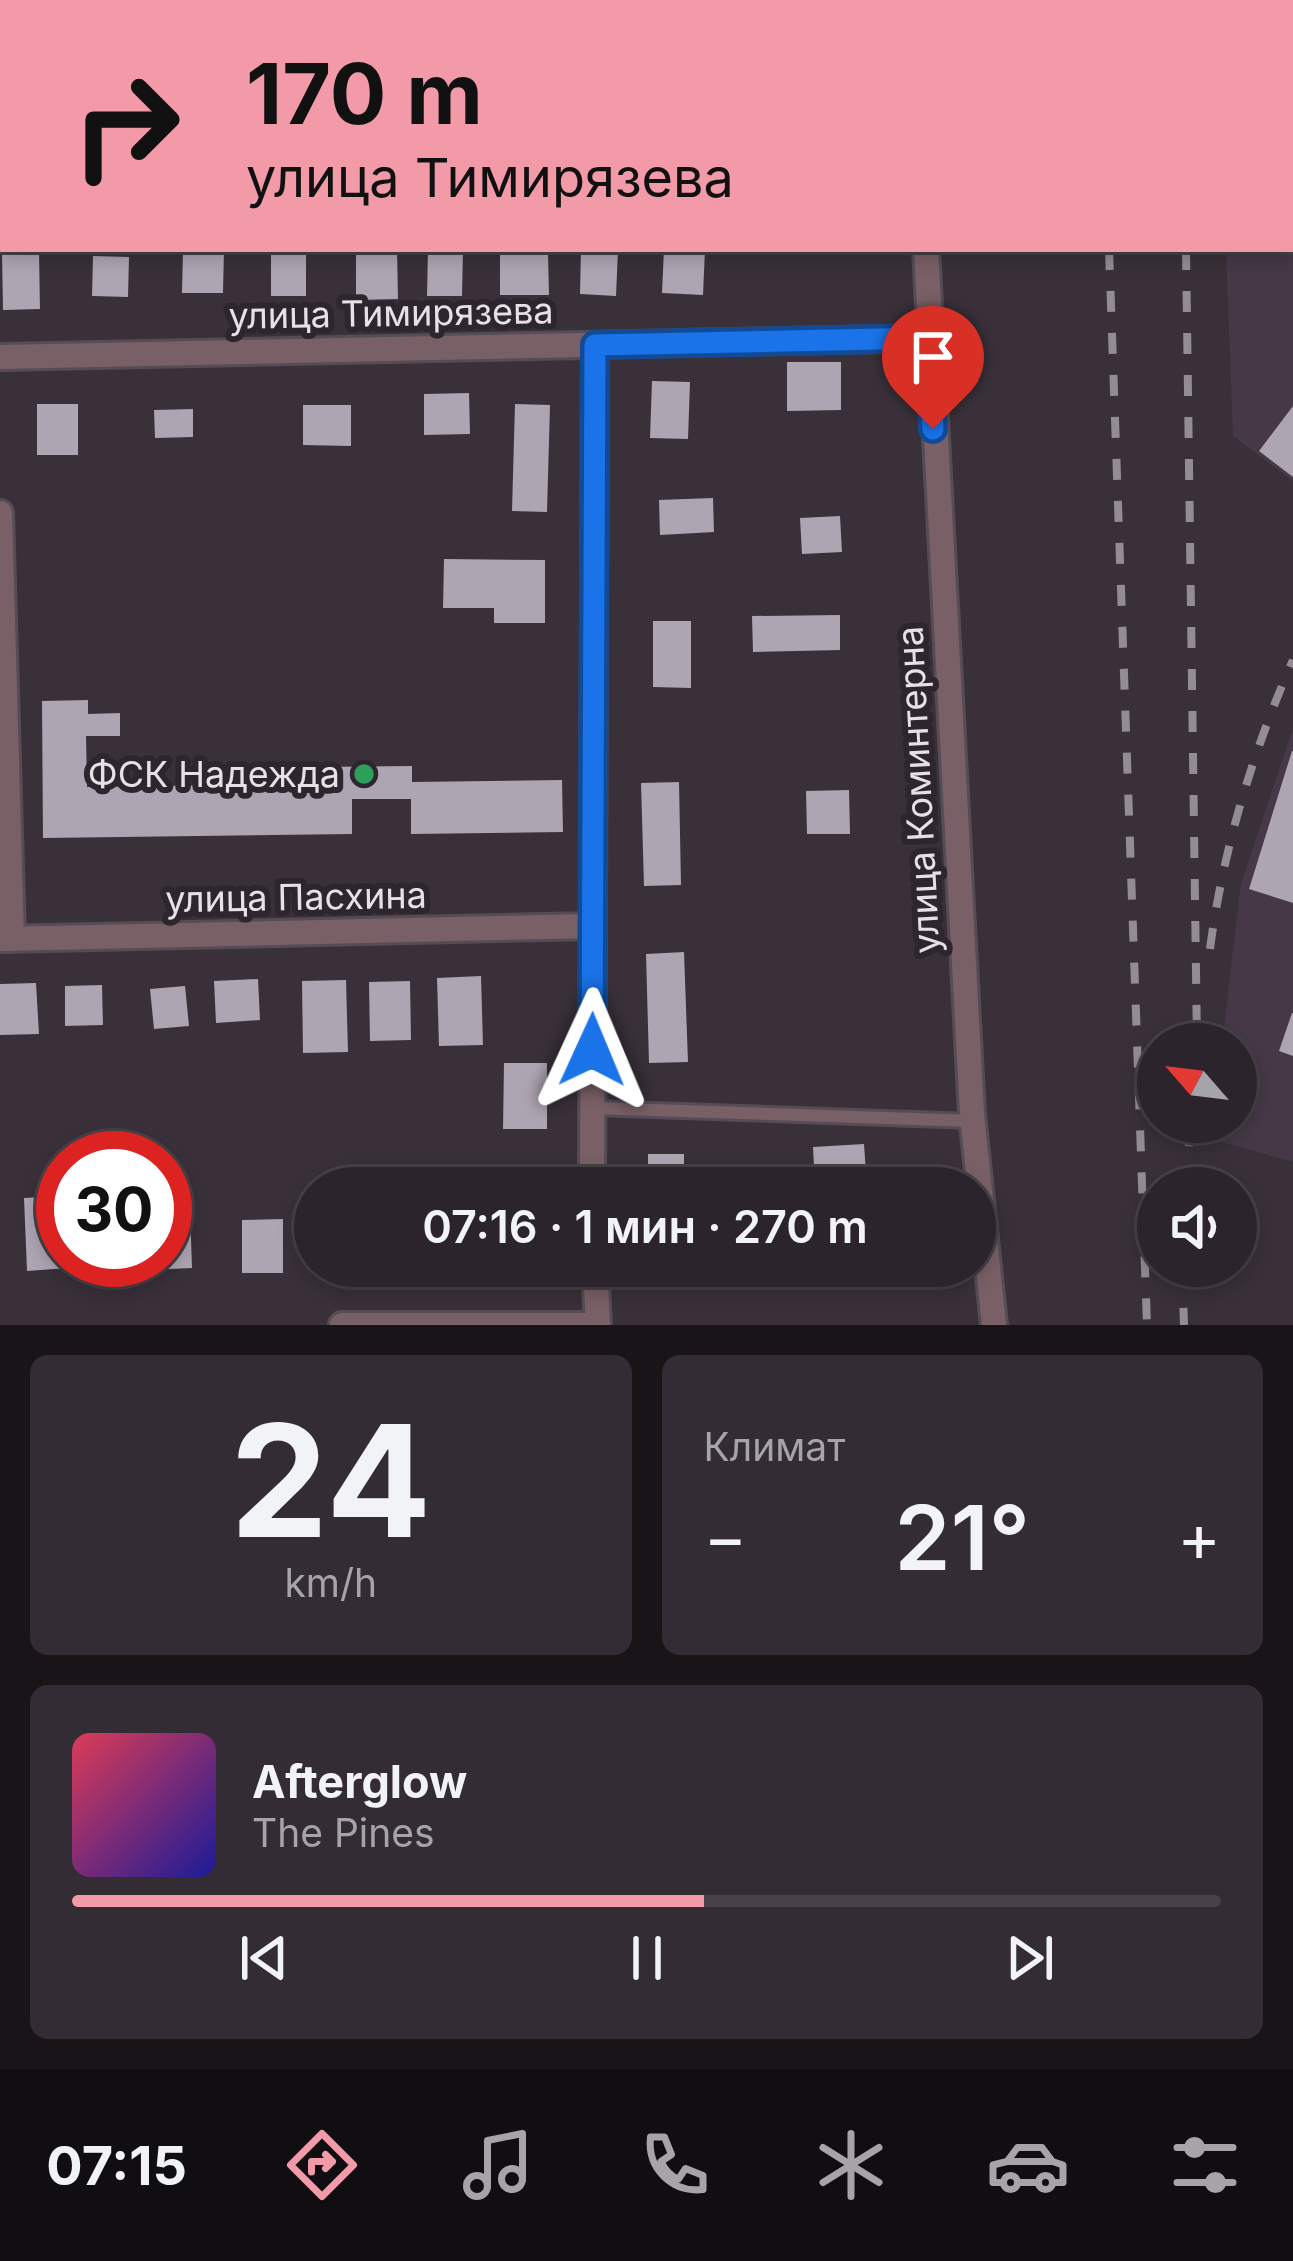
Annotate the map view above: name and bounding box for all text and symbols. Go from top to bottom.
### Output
text: 170 m [246,43,483,144]
icon: right [48,48,204,204]
text: улица Тимирязева [246,145,734,210]
street label: улица Тимирязева [228,288,554,338]
pin [882,306,984,429]
icon: arrive [900,324,966,390]
street label: улица Коминтерна [887,625,949,955]
place label: ФСК Надежда [88,752,340,796]
marker: ФСК Надежда [351,761,377,787]
street label: улица Пасхина [165,873,427,921]
position arrow [529,987,655,1113]
north arrow [1137,1023,1257,1143]
map controls [1137,1023,1257,1287]
speed limit sign: 30 [36,1131,192,1287]
button: sound [1137,1167,1257,1287]
text: 07:16 · 1 мин · 270 m [422,1199,868,1254]
text: 24 [230,1386,431,1575]
text: Климат [704,1423,845,1470]
text: 21° [895,1483,1030,1592]
text: − [704,1497,747,1577]
text: + [1177,1497,1221,1577]
text: km/h [284,1559,377,1606]
text: Afterglow [252,1754,467,1809]
text: The Pines [252,1809,435,1856]
icon: previous [231,1925,297,1991]
icon: pause [614,1925,680,1991]
icon: next [997,1925,1063,1991]
icon: directions [280,2123,364,2207]
icon: music [456,2123,540,2207]
icon: phone [633,2123,717,2207]
icon: climate [809,2123,893,2207]
icon: car [986,2123,1070,2207]
icon: filters [1163,2123,1247,2207]
text: 07:15 [46,2133,187,2198]

